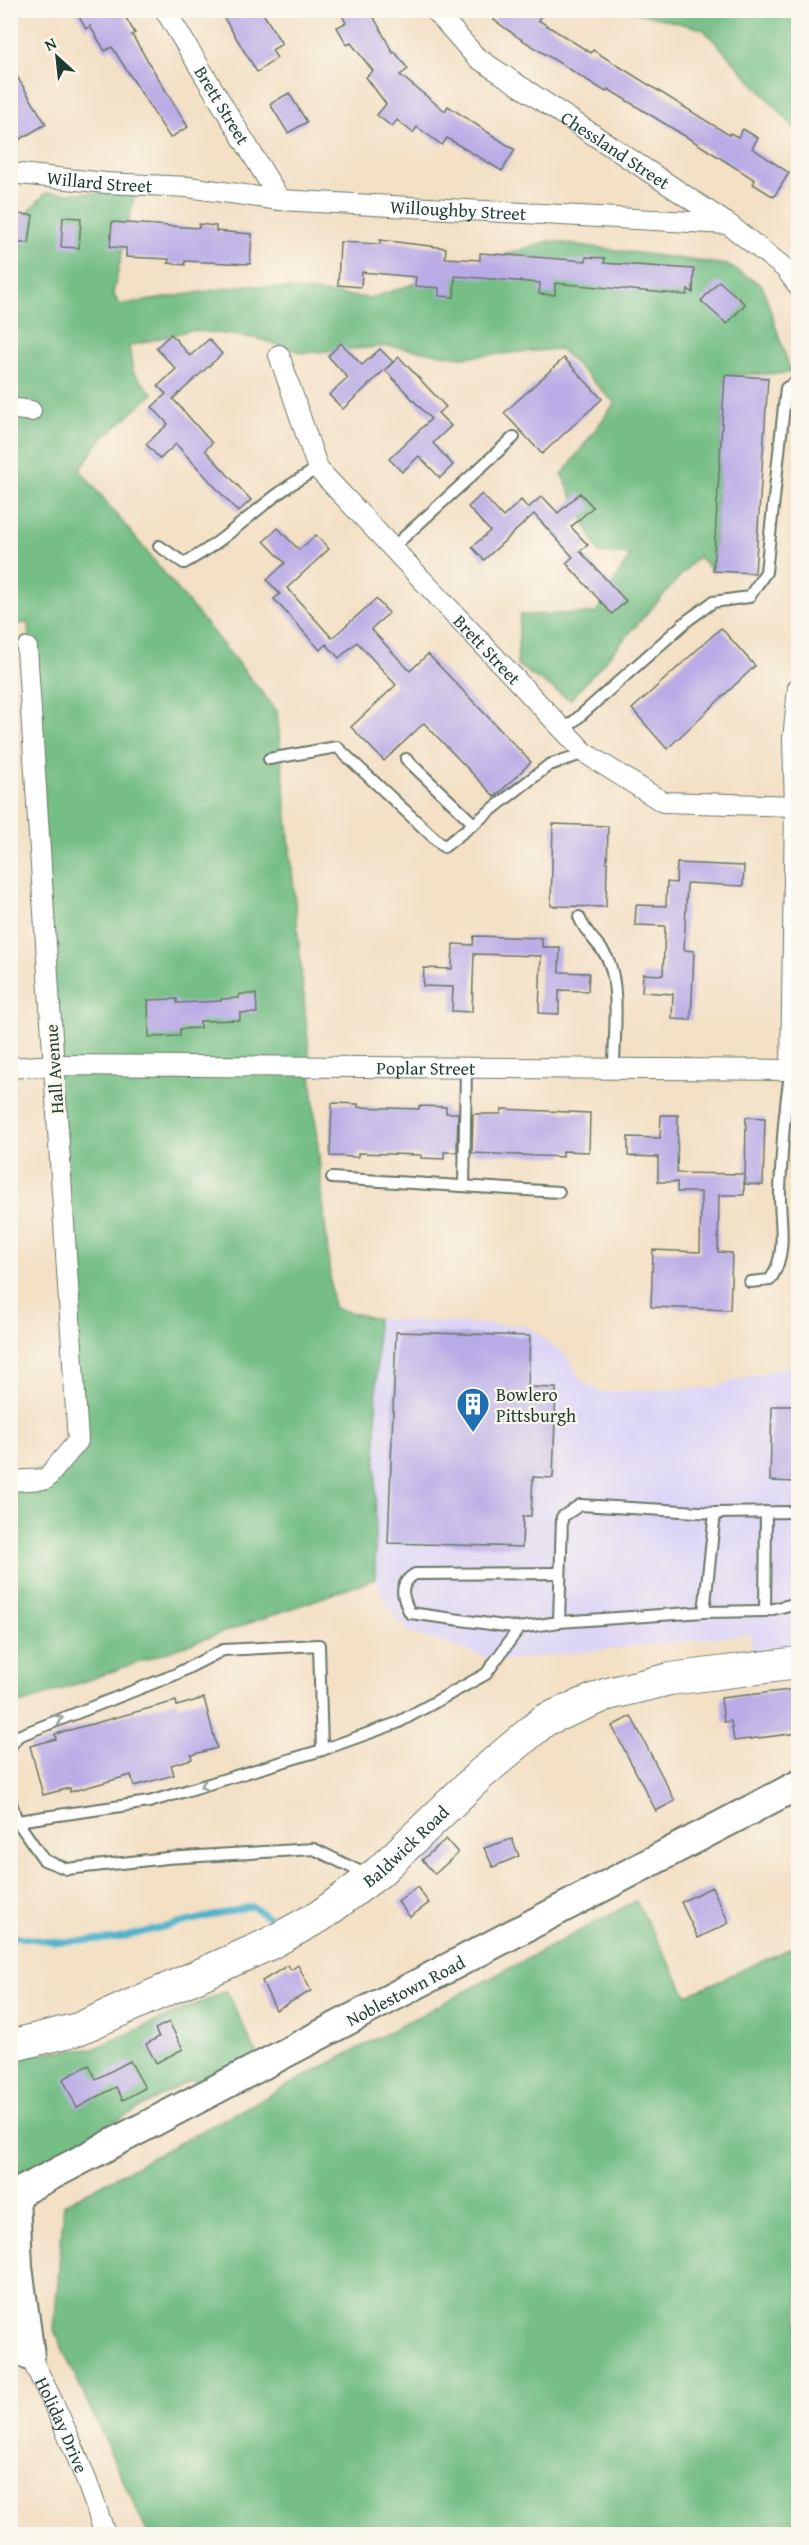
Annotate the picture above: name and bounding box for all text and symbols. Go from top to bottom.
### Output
north arrow [27,27,87,87]
text: N [40,30,61,57]
street label: Brett Street [188,60,257,150]
street label: Chessland Street [556,104,676,196]
street label: Willard Street [46,163,153,199]
street label: Willoughby Street [389,192,528,227]
street label: Brett Street [448,608,528,691]
street label: Hall Avenue [37,1023,71,1115]
street label: Poplar Street [376,1054,476,1081]
place label: Bowlero Pittsburgh [496,1381,576,1429]
building icon: Bowlero Pittsburgh [455,1386,491,1433]
one-way arrow [53,1714,64,1726]
one-way arrow [199,1779,210,1791]
street label: Baldwick Road [357,1798,455,1893]
street label: Noblestown Road [341,1948,470,2033]
street label: Holiday Drive [29,2372,95,2477]

